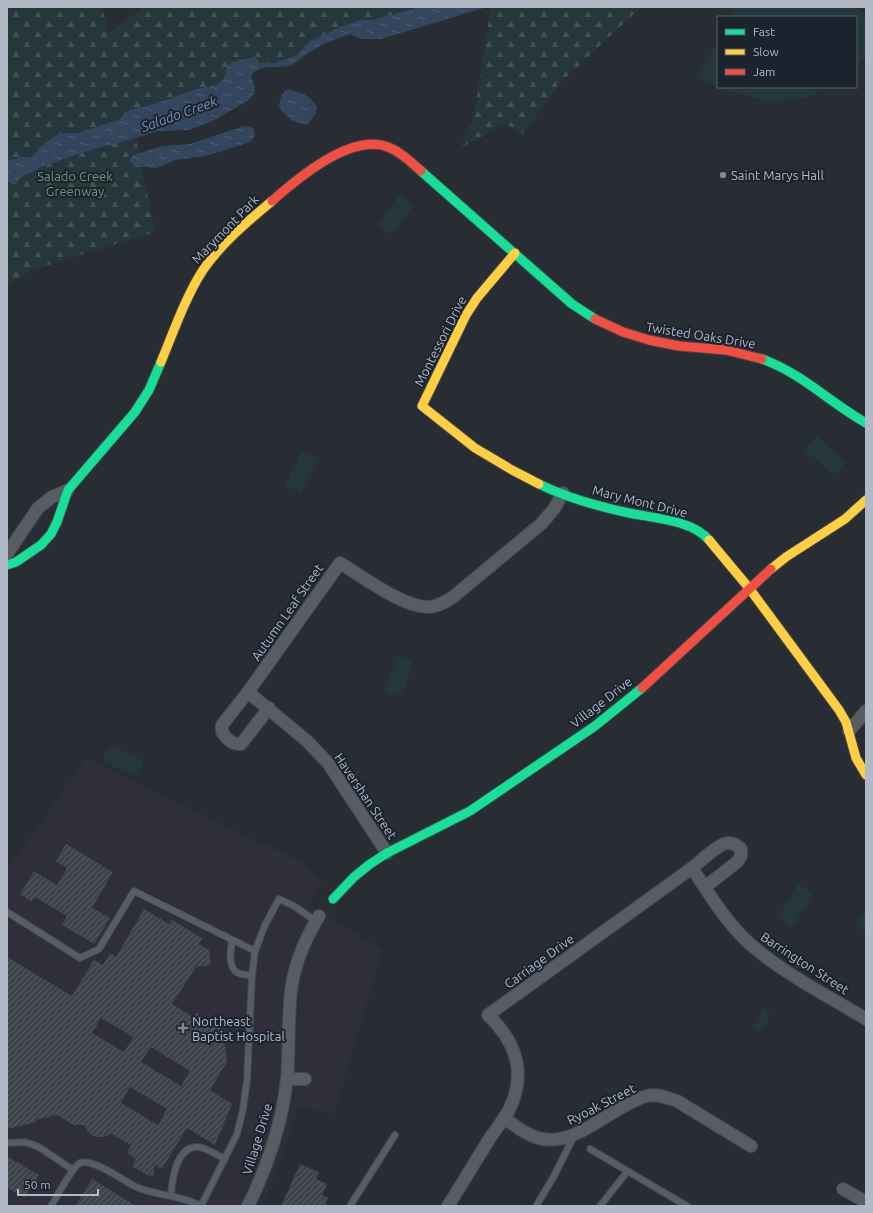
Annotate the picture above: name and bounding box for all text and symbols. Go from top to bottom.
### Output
legend [717,16,857,88]
text: Fast [753,25,775,38]
text: Slow [753,45,779,58]
text: Jam [753,65,775,78]
water label: Salado Creek [138,93,220,136]
place label: Saint Marys Hall [731,168,824,182]
park label: Salado Creek Greenway [37,169,113,198]
marker: Saint Marys Hall [718,170,728,180]
street label: Marymont Park [189,192,261,266]
street label: Montessori Drive [411,294,469,388]
street label: Twisted Oaks Drive [645,319,757,351]
street label: Mary Mont Drive [591,482,689,520]
street label: Autumn Leaf Street [248,561,326,663]
street label: Village Drive [568,674,634,730]
street label: Havershan Street [332,750,400,842]
street label: Barrington Street [758,929,852,997]
street label: Carriage Drive [501,931,577,991]
place label: Northeast Baptist Hospital [192,1014,285,1043]
marker: Northeast Baptist Hospital [177,1022,189,1034]
street label: Ryoak Street [565,1081,637,1127]
street label: Village Drive [240,1102,274,1176]
scale bar [18,1171,98,1197]
text: 50 m [24,1178,51,1191]

